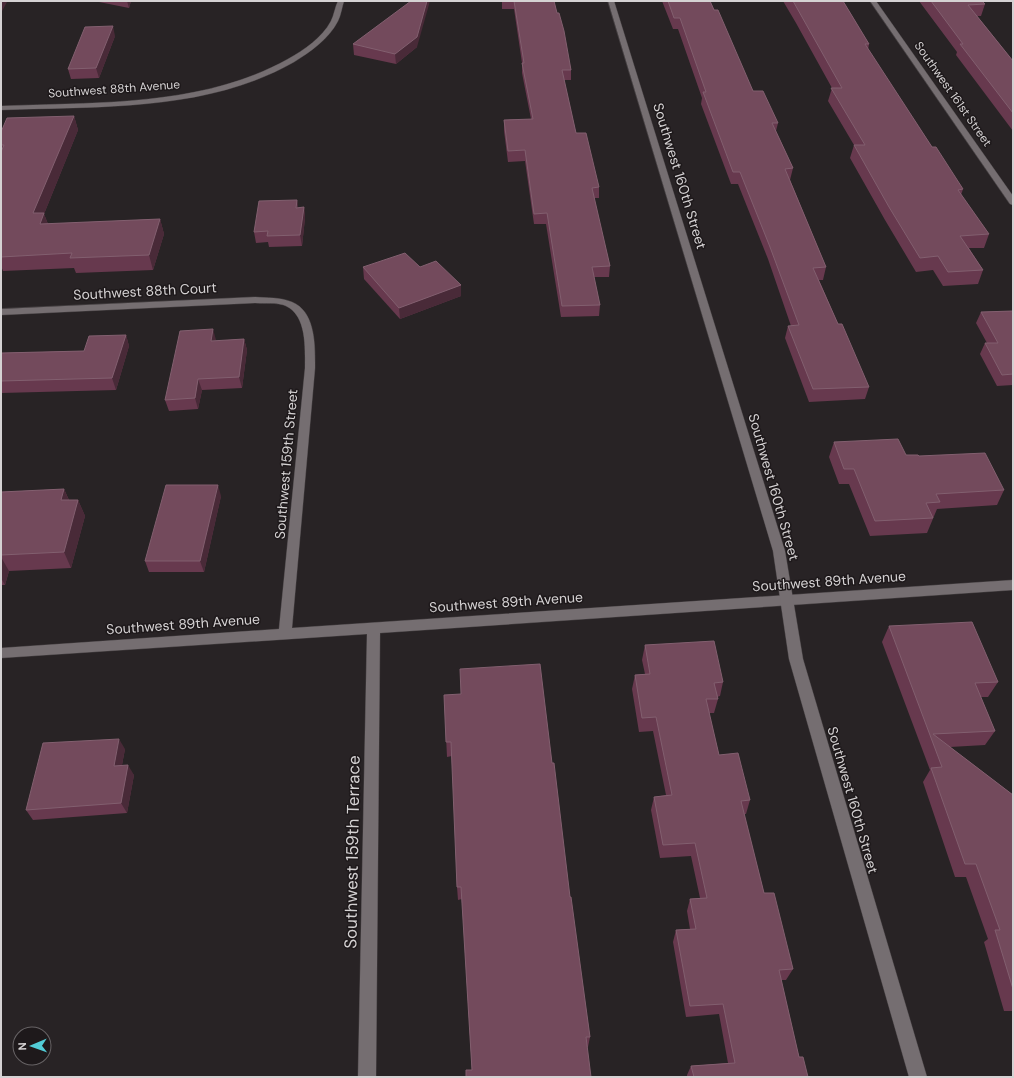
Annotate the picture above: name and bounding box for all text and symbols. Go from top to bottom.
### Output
street label: Southwest 161st Street [911,38,995,150]
street label: Southwest 88th Avenue [48,76,181,102]
street label: Southwest 160th Street [649,101,711,251]
street label: Southwest 88th Court [73,278,217,304]
street label: Southwest 159th Street [270,388,302,540]
street label: Southwest 160th Street [744,411,804,563]
street label: Southwest 89th Avenue [752,567,906,595]
street label: Southwest 89th Avenue [429,588,583,616]
street label: Southwest 89th Avenue [106,610,260,638]
street label: Southwest 160th Street [823,724,883,876]
street label: Southwest 159th Terrace [339,755,365,949]
north arrow [12,1026,52,1066]
text: N [15,1042,29,1051]

